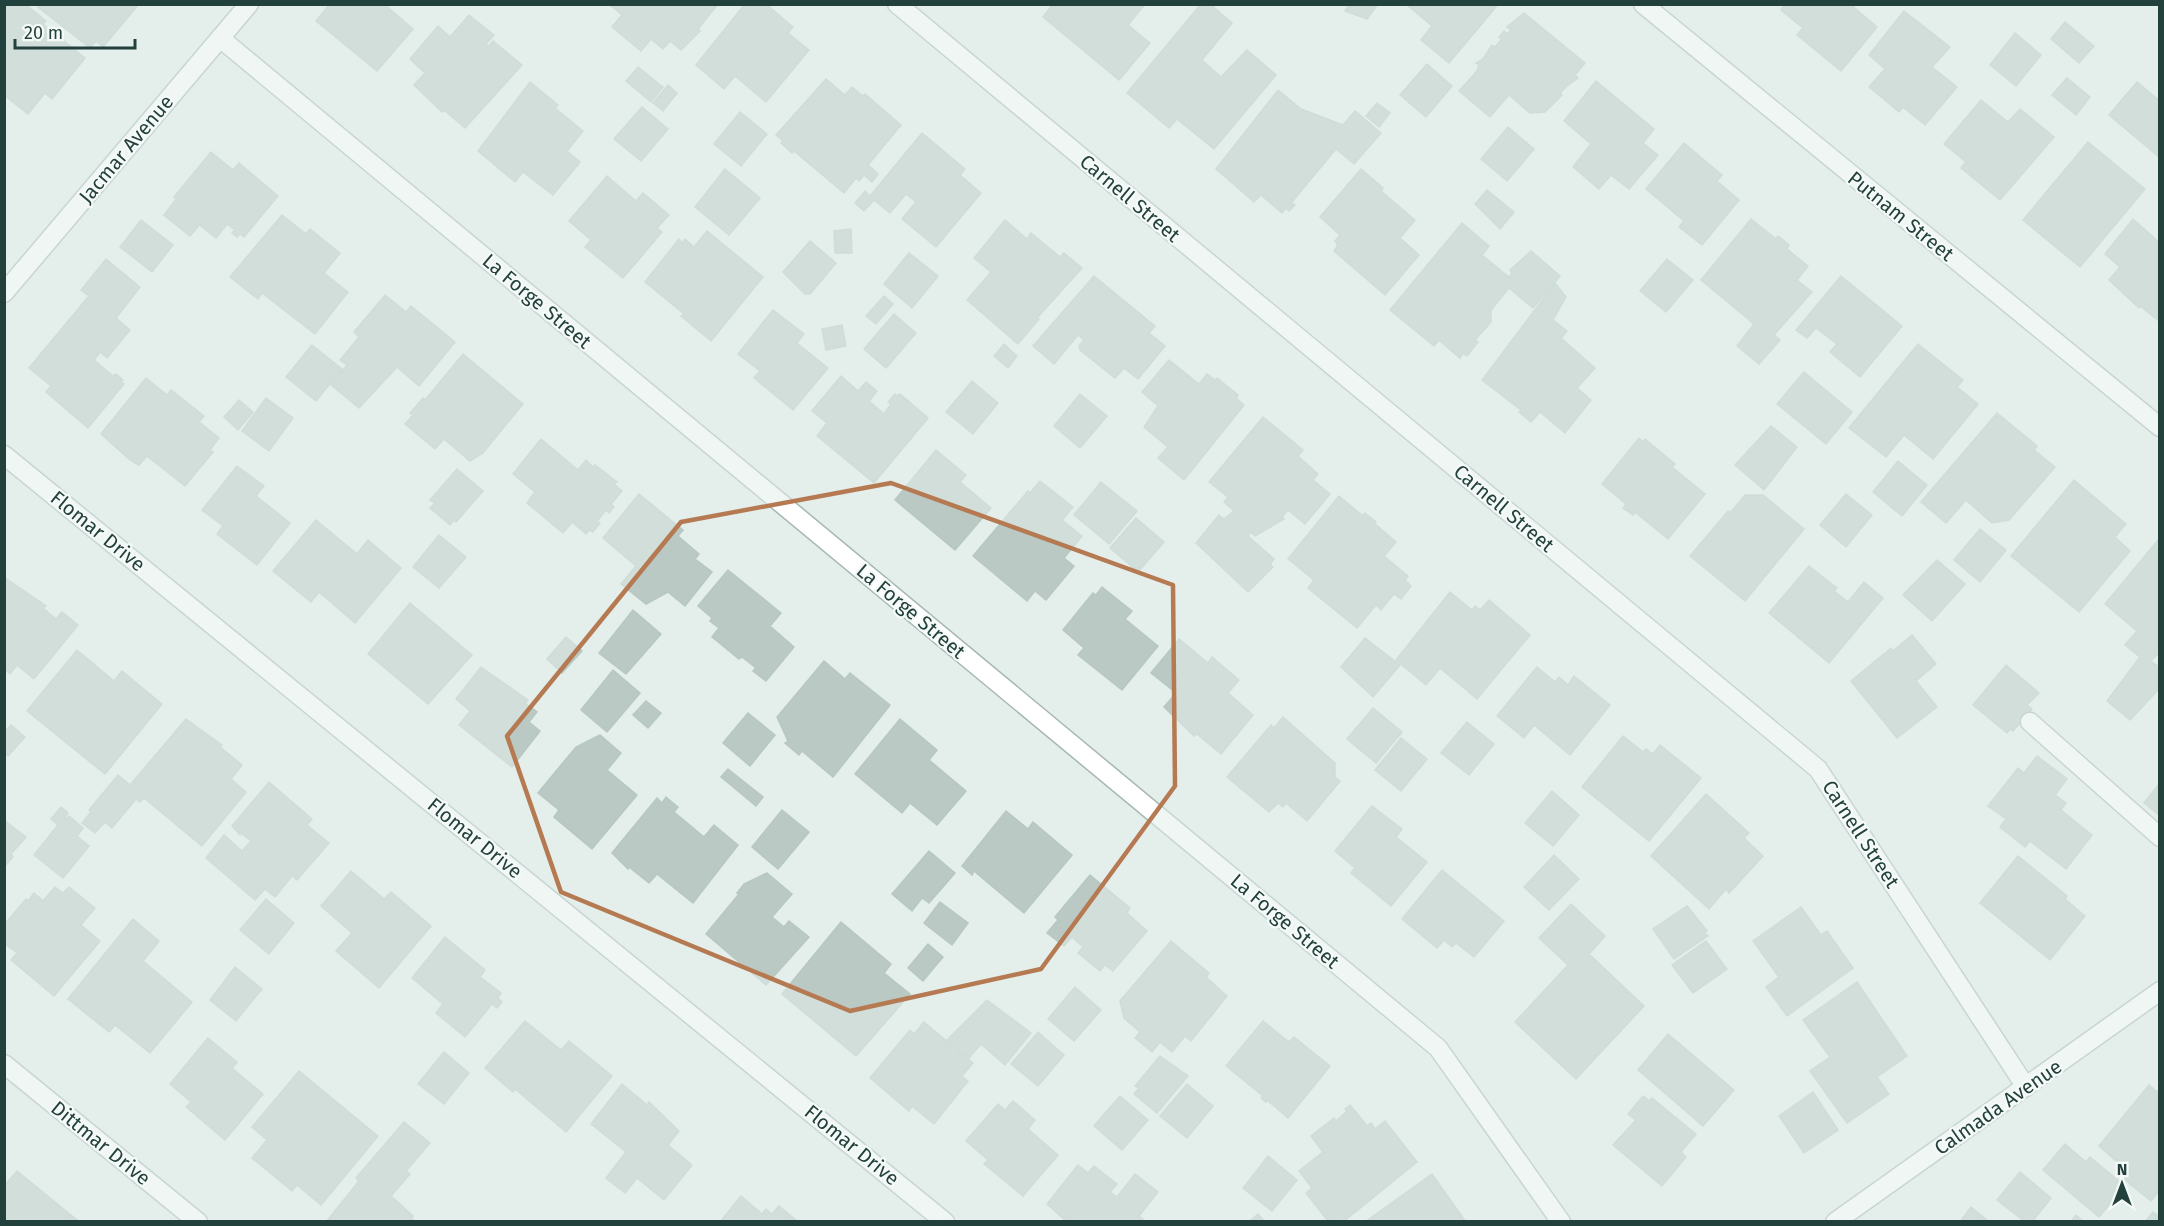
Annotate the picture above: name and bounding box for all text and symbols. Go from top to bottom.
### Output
scale bar [15,12,135,50]
text: 20 m [24,22,63,44]
street label: Jacmar Avenue [74,90,178,208]
street label: Carnell Street [1075,149,1186,247]
street label: Putnam Street [1843,166,1959,266]
street label: La Forge Street [478,249,597,354]
street label: Carnell Street [1449,459,1560,557]
street label: Flomar Drive [46,485,150,577]
street label: La Forge Street [852,559,971,664]
street label: Carnell Street [1817,776,1905,893]
street label: Flomar Drive [423,792,527,884]
street label: La Forge Street [1226,869,1345,974]
street label: Calmada Avenue [1930,1054,2066,1160]
street label: Dittmar Drive [46,1096,156,1190]
street label: Flomar Drive [800,1099,904,1191]
north arrow [2092,1154,2152,1214]
text: N [2117,1160,2127,1179]

